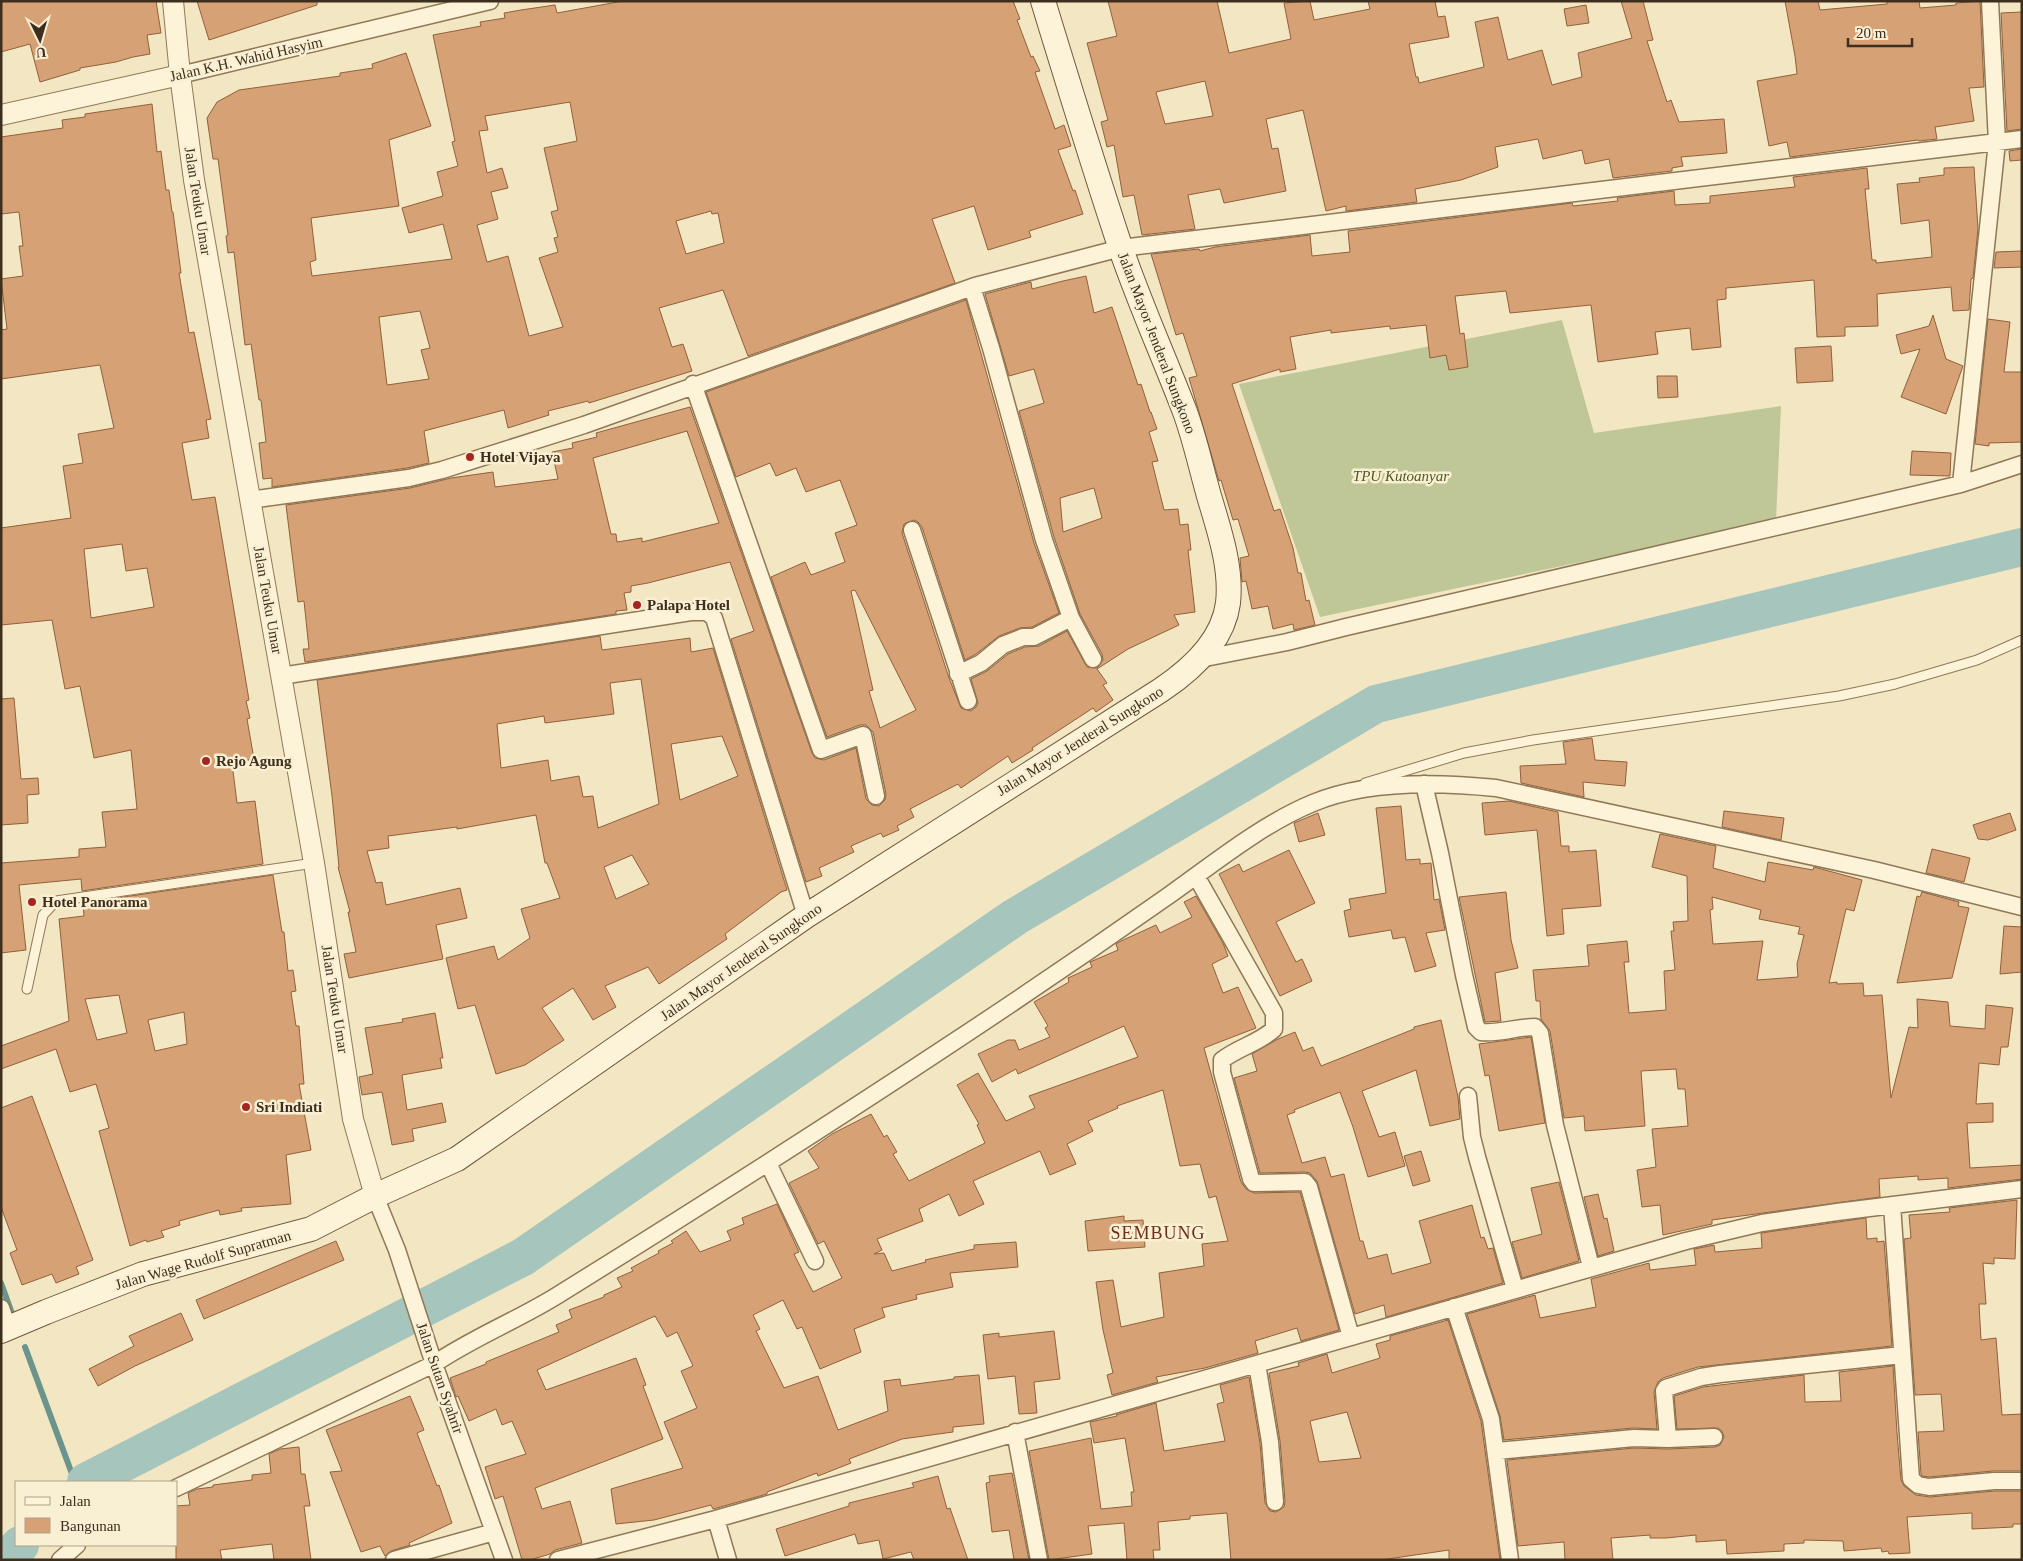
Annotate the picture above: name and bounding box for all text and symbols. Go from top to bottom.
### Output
north arrow [15,15,65,65]
scale bar [1848,15,1912,47]
text: 20 m [1856,25,1887,41]
street label: Jalan K.H. Wahid Hasyim [168,34,324,84]
text: U [35,45,47,60]
street label: Jalan Teuku Umar [182,146,214,256]
street label: Jalan Mayor Jenderal Sungkono [1115,250,1199,436]
place label: Hotel Vijaya [480,449,561,465]
marker: Hotel Vijaya [464,451,476,463]
park label: TPU Kutoanyar [1353,468,1449,484]
street label: Jalan Teuku Umar [251,545,285,655]
place label: Palapa Hotel [647,597,730,613]
marker: Palapa Hotel [631,599,643,611]
street label: Jalan Mayor Jenderal Sungkono [994,683,1166,799]
place label: Rejo Agung [216,753,292,769]
marker: Rejo Agung [200,755,212,767]
place label: Hotel Panorama [42,894,148,910]
marker: Hotel Panorama [26,896,38,908]
street label: Jalan Mayor Jenderal Sungkono [657,900,825,1024]
street label: Jalan Teuku Umar [319,944,351,1054]
place label: Sri Indiati [256,1099,322,1115]
marker: Sri Indiati [240,1101,252,1113]
district label: SEMBUNG [1110,1223,1206,1243]
street label: Jalan Wage Rudolf Supratman [113,1227,293,1293]
street label: Jalan Sutan Syahrir [413,1320,467,1436]
legend [15,1481,178,1546]
text: Jalan [60,1493,91,1509]
text: Bangunan [60,1518,121,1534]

